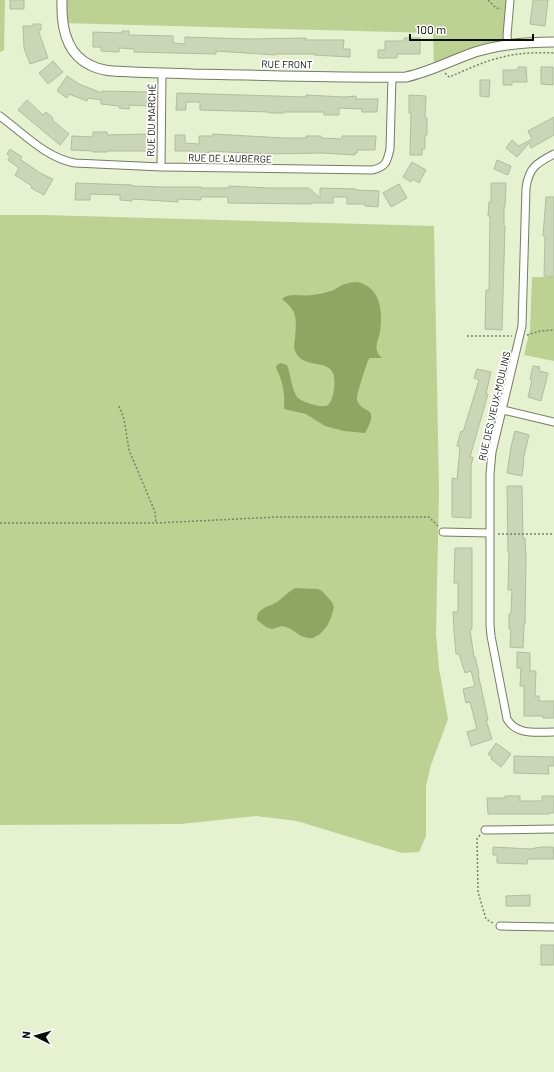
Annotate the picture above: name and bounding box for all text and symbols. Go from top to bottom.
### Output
scale bar [410,16,533,42]
text: 100 m [416,22,446,36]
street label: RUE FRONT [261,58,313,70]
street label: RUE DU MARCHÉ [144,83,158,157]
street label: RUE DE L'AUBERGE [188,151,272,165]
street label: RUE DES VIEUX-MOULINS [476,350,512,462]
north arrow [16,1016,56,1056]
text: N [19,1031,32,1039]

